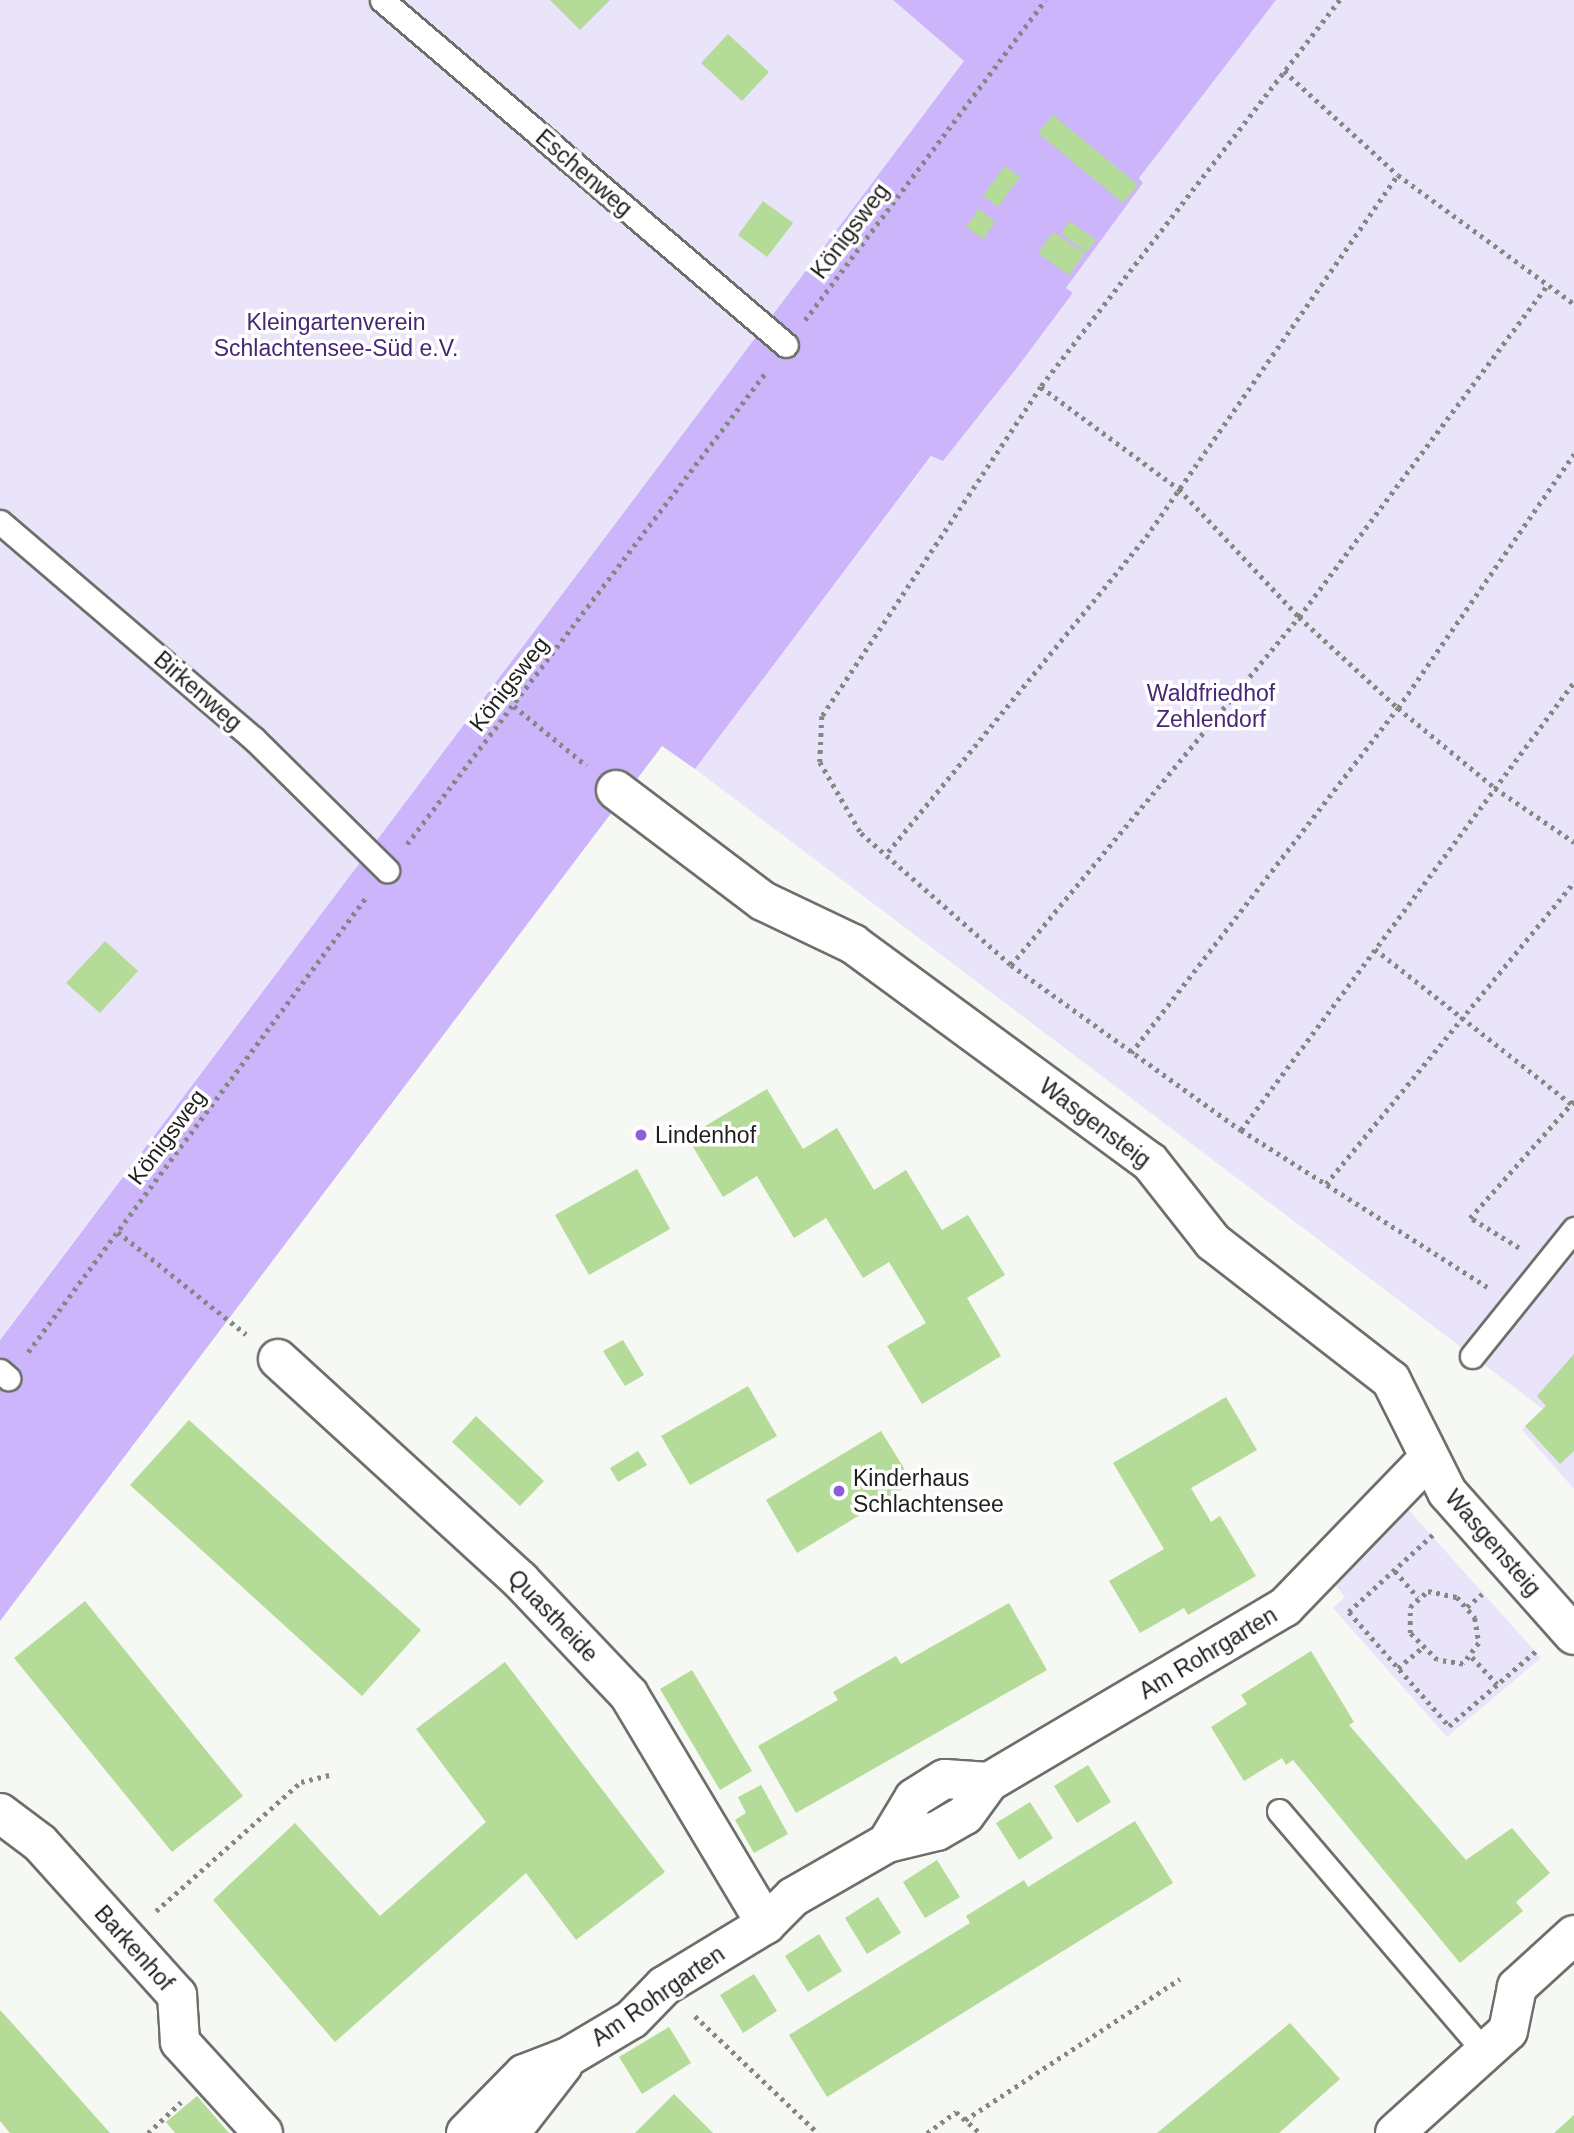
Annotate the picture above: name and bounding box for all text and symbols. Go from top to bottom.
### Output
street label: Eschenweg [530,124,638,222]
street label: Königsweg [805,178,895,284]
park label: Kleingartenverein Schlachtensee-Süd e.V. [214,308,458,362]
street label: Königsweg [463,631,555,737]
street label: Birkenweg [148,645,248,737]
park label: Waldfriedhof Zehlendorf [1147,679,1275,733]
street label: Wasgensteig [1034,1072,1156,1174]
street label: Königsweg [122,1084,212,1190]
place label: Lindenhof [655,1121,756,1149]
marker: Lindenhof [633,1127,649,1143]
place label: Kinderhaus Schlachtensee [853,1464,1004,1518]
marker: Kinderhaus Schlachtensee [831,1483,847,1499]
street label: Wasgensteig [1439,1484,1547,1602]
street label: Quastheide [502,1564,604,1668]
street label: Am Rohrgarten [1134,1601,1282,1705]
street label: Barkenhof [89,1900,179,1996]
street label: Am Rohrgarten [586,1940,730,2052]

